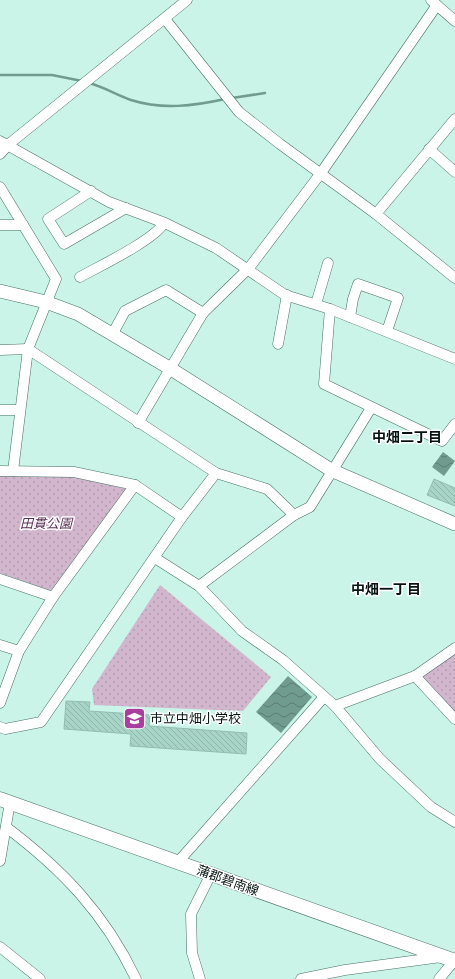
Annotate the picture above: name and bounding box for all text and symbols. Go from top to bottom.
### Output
district label: 中畑二丁目 [372,427,442,447]
park label: 田貫公園 [20,515,74,532]
district label: 中畑一丁目 [351,579,421,599]
school or university icon: 市立中畑小学校 [122,705,148,731]
place label: 市立中畑小学校 [150,710,241,727]
street label: 蒲郡碧南線 [194,861,261,900]

